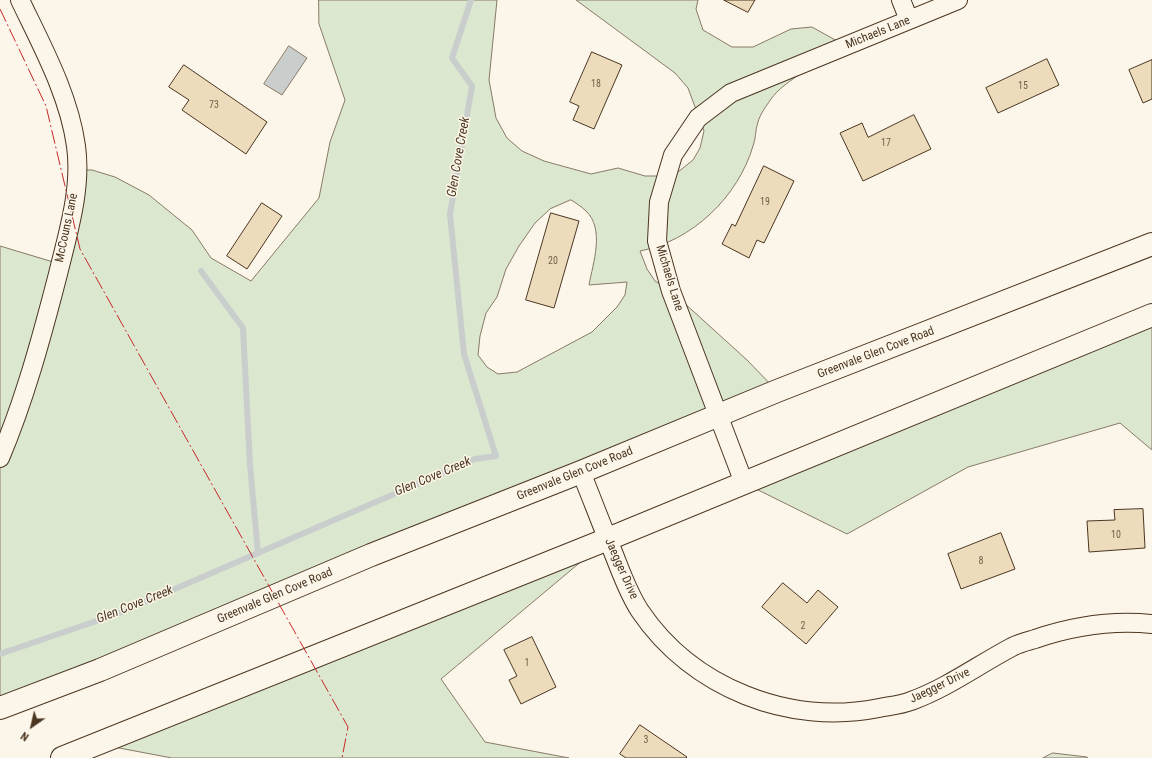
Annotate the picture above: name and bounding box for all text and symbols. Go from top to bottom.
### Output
street label: Michaels Lane [844,14,912,52]
house number: 18 [591,78,601,90]
house number: 15 [1018,80,1028,92]
house number: 73 [209,99,219,111]
water label: Glen Cove Creek [444,116,474,198]
house number: 17 [881,137,891,149]
street label: McCouns Lane [53,192,81,264]
house number: 19 [760,196,770,208]
street label: Michaels Lane [652,243,686,313]
house number: 20 [548,255,558,267]
street label: Greenvale Glen Cove Road [816,324,936,382]
street label: Greenvale Glen Cove Road [515,444,635,504]
water label: Glen Cove Creek [393,454,473,500]
house number: 10 [1111,529,1121,541]
street label: Jaegger Drive [601,536,641,602]
house number: 8 [979,555,983,567]
street label: Greenvale Glen Cove Road [215,565,335,627]
water label: Glen Cove Creek [94,583,176,627]
house number: 2 [801,620,805,632]
house number: 1 [525,657,529,669]
street label: Jaegger Drive [908,665,972,707]
north arrow [12,706,52,746]
text: N [19,729,31,744]
house number: 3 [644,734,648,746]

